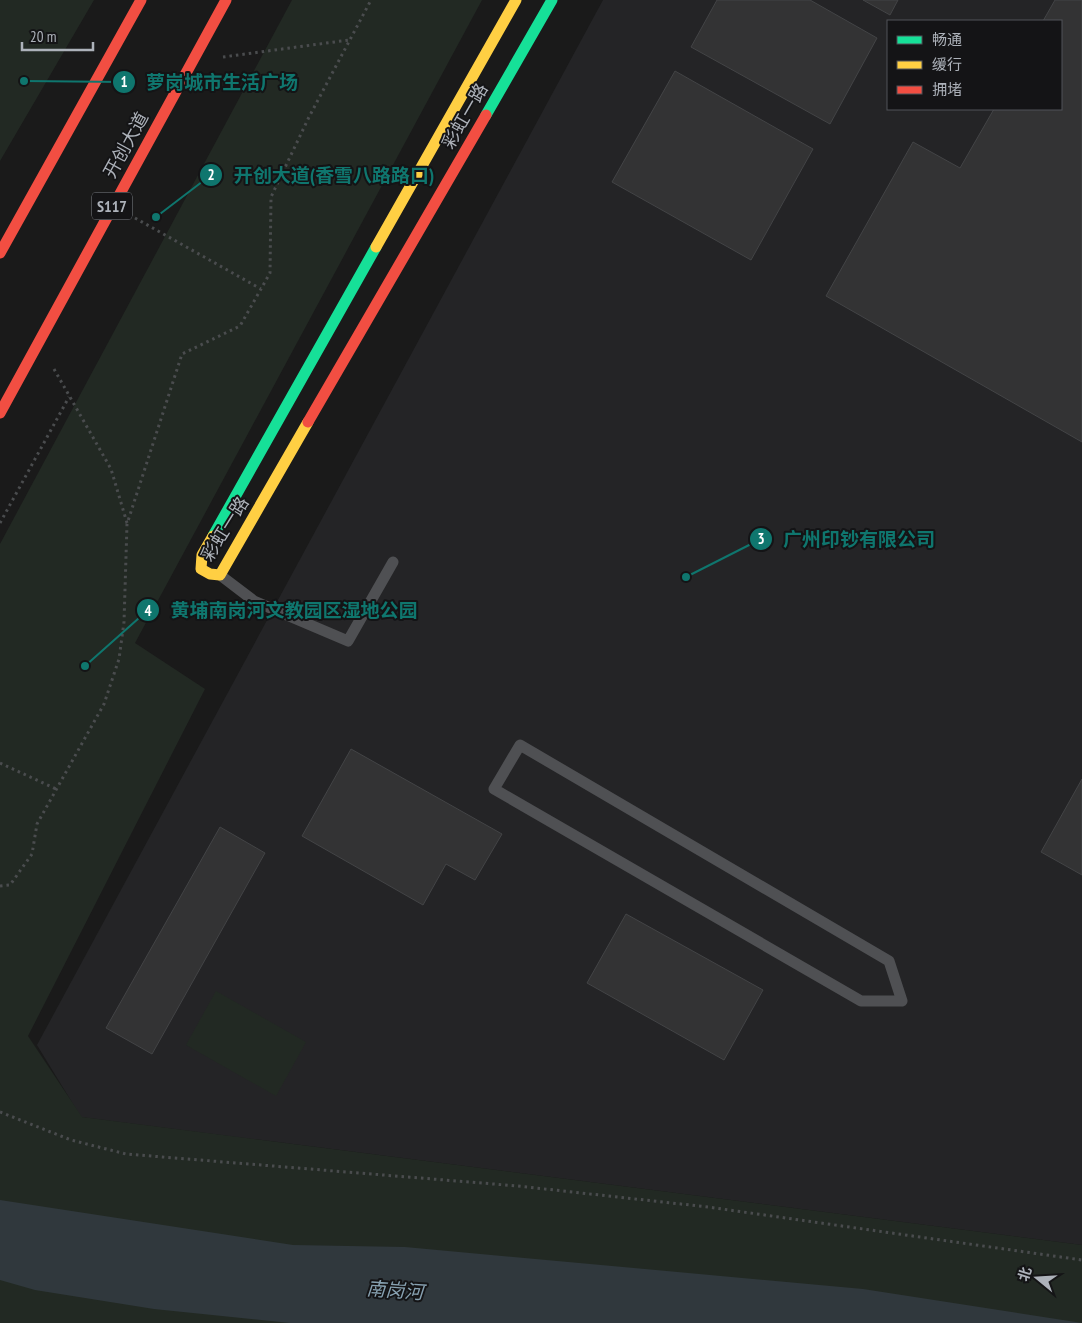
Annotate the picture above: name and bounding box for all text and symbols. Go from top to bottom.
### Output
scale bar [22,20,94,52]
legend [887,20,1062,110]
text: 20 m [30,27,56,46]
text: 畅通 [932,30,962,49]
text: 缓行 [932,55,962,74]
callout: 萝岗城市生活广场 [111,65,308,99]
text: 萝岗城市生活广场 [146,70,298,94]
text: 1 [120,72,128,91]
street label: 彩虹一路 [437,79,493,153]
text: 拥堵 [932,80,962,99]
street label: 开创大道 [98,108,153,182]
callout: 开创大道(香雪八路路口) [199,158,445,192]
text: 开创大道(香雪八路路口) [234,163,434,187]
text: 2 [207,165,215,184]
road number: S117 [92,192,132,220]
street label: 彩虹一路 [196,492,253,565]
callout: 广州印钞有限公司 [748,522,945,556]
text: 广州印钞有限公司 [783,527,935,551]
text: 3 [757,529,765,548]
callout: 黄埔南岗河文教园区湿地公园 [135,593,427,627]
text: 黄埔南岗河文教园区湿地公园 [170,598,418,622]
text: 4 [144,601,152,620]
north arrow [1012,1253,1062,1303]
text: 北 [1014,1265,1035,1283]
water label: 南岗河 [366,1276,428,1304]

